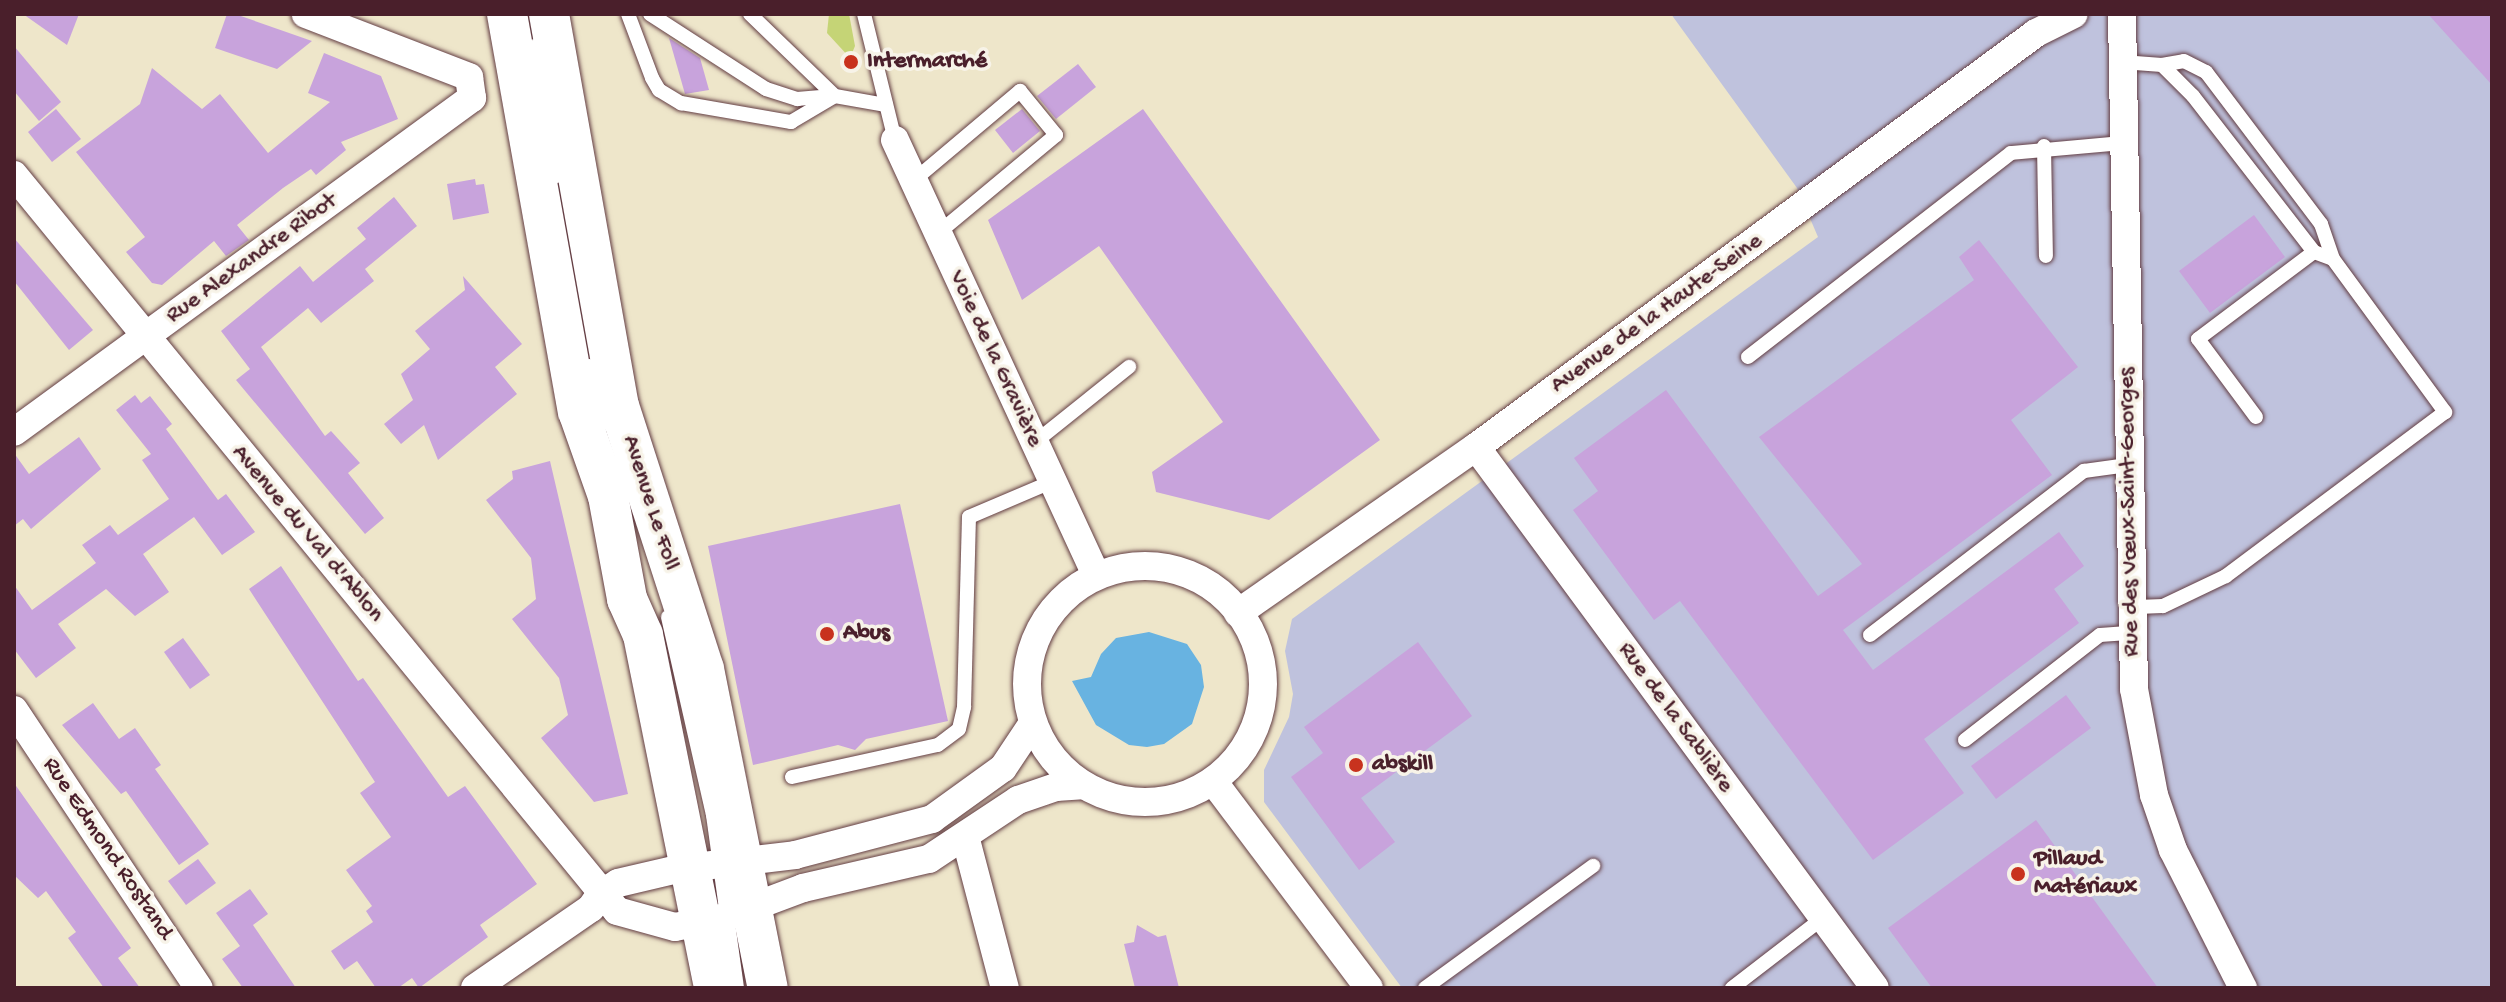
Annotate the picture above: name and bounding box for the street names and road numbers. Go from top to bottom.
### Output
street label: Rue Alexandre Ribot [161,187,343,331]
street label: Avenue de la Haute-Seine [1545,227,1769,401]
street label: Voie de la Gravière [941,266,1049,452]
street label: Rue des Vœux-Saint-Georges [2113,367,2147,657]
street label: Avenue Le Foll [615,432,685,574]
street label: Avenue du Val d'Ablon [224,439,390,629]
street label: Rue de la Sablière [1611,637,1739,799]
street label: Rue Edmond Rostand [35,752,179,946]

